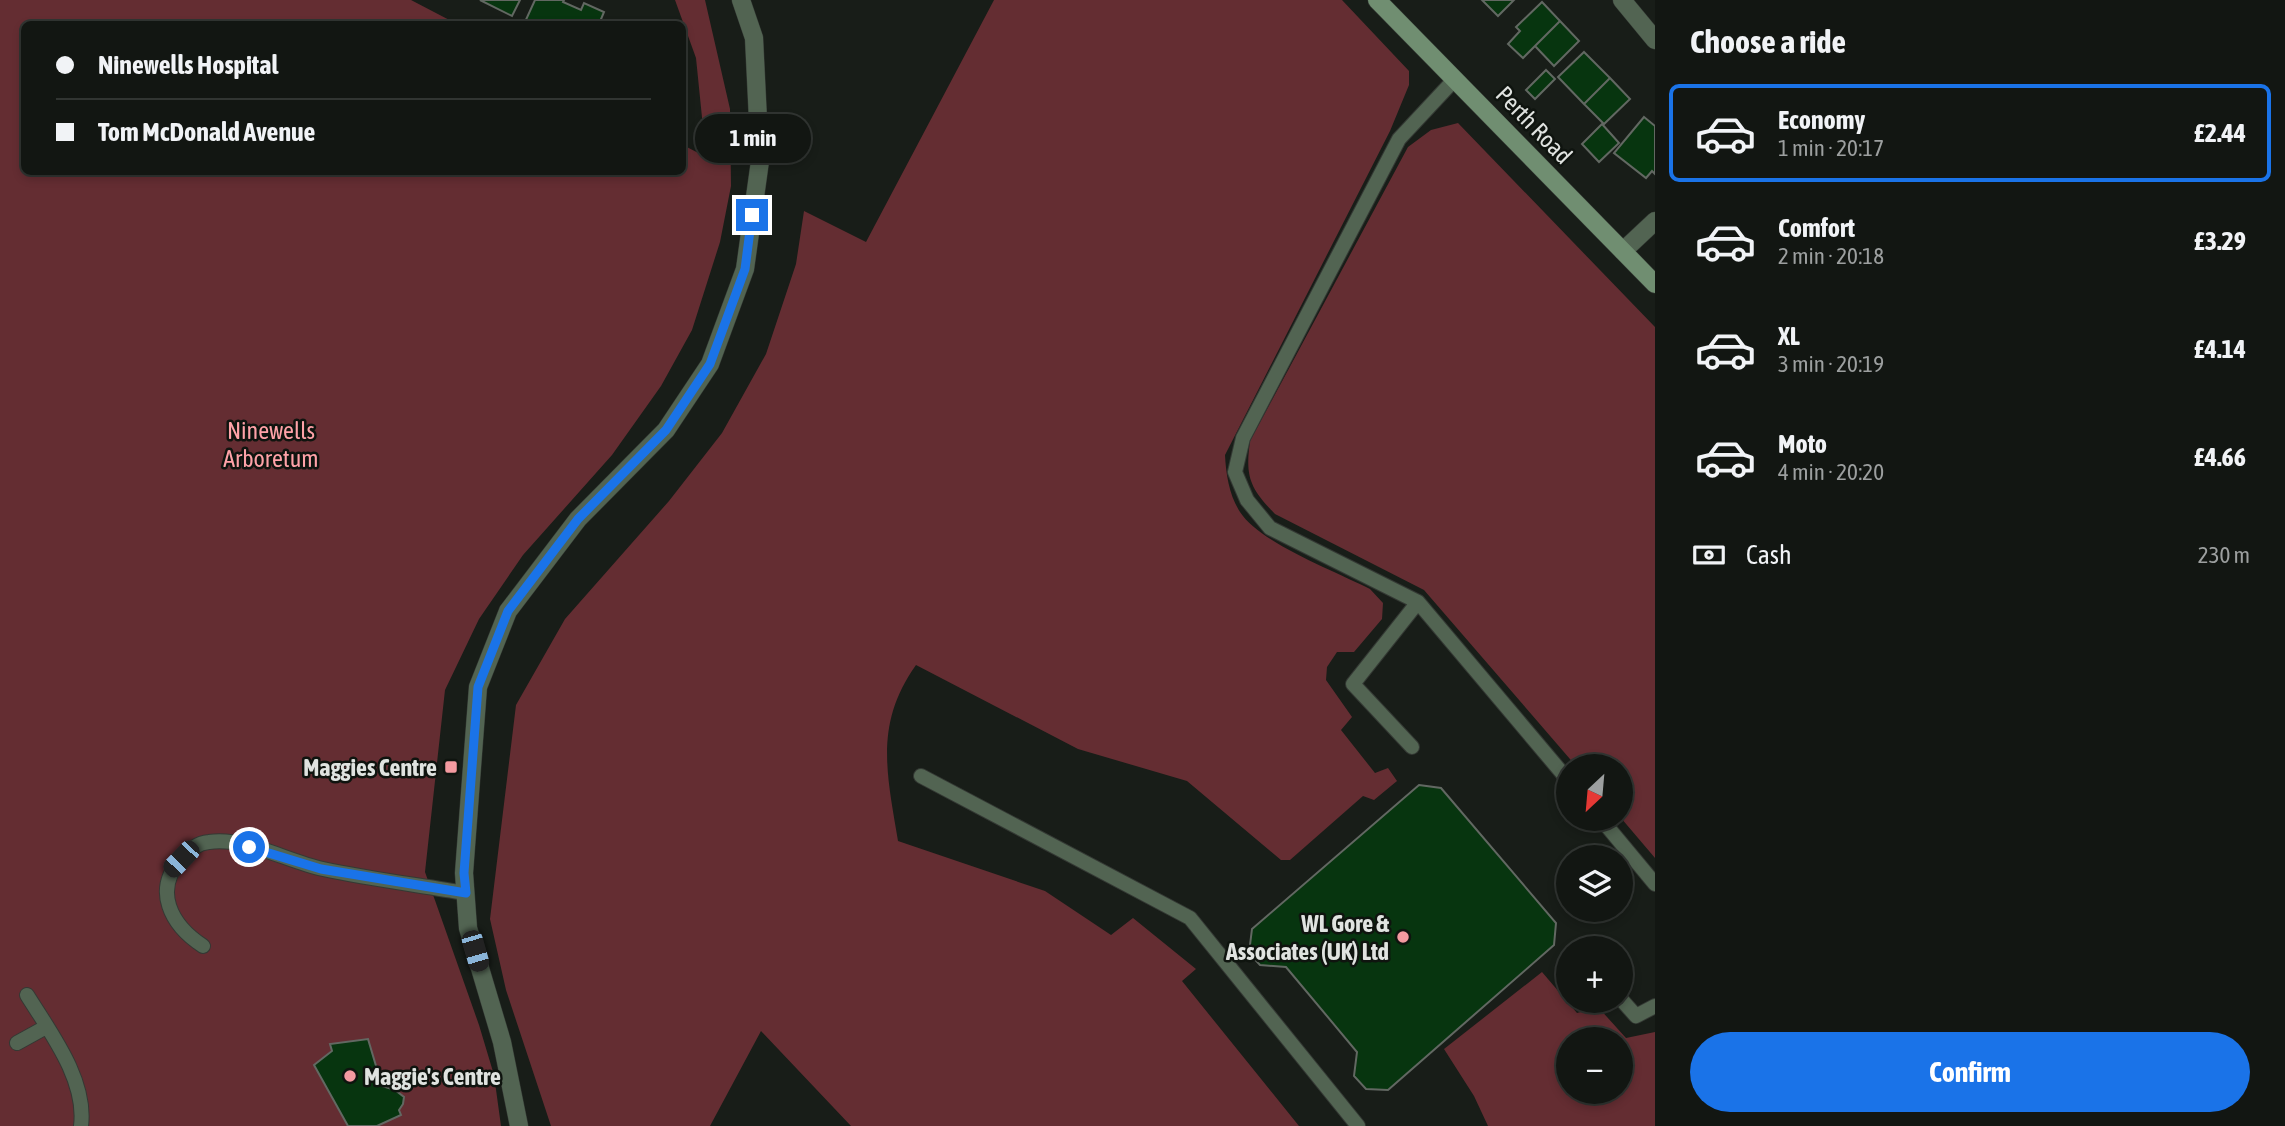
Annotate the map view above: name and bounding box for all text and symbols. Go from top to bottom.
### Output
text: Choose a ride [1690,23,1846,60]
text: Ninewells Hospital [98,50,278,80]
street label: Perth Road [1491,81,1577,169]
icon: car [1694,102,1757,165]
text: Economy [1778,105,1865,135]
callout: 1 min [694,114,810,162]
text: Tom McDonald Avenue [98,117,315,147]
text: £2.44 [2194,118,2246,148]
text: 1 min [730,125,776,151]
text: 1 min · 20:17 [1778,135,1884,161]
route end [736,199,768,231]
icon: car [1694,210,1757,273]
text: Comfort [1778,213,1855,243]
text: £3.29 [2194,226,2246,256]
text: 2 min · 20:18 [1778,243,1884,269]
icon: car [1694,318,1757,381]
text: XL [1778,321,1800,351]
text: £4.14 [2194,334,2246,364]
text: 3 min · 20:19 [1778,351,1884,377]
park label: Ninewells Arboretum [223,417,319,472]
icon: car [1694,426,1757,489]
text: Moto [1778,429,1827,459]
text: £4.66 [2194,442,2246,472]
text: 4 min · 20:20 [1778,459,1884,485]
icon: cash [1690,536,1728,574]
text: Cash [1746,540,1792,570]
text: 230 m [2198,542,2250,568]
place label: Maggies Centre [303,754,437,781]
north arrow [1556,754,1633,831]
map controls [1556,754,1633,1104]
marker: Maggies Centre [443,759,459,775]
route start [233,831,265,863]
car [159,837,204,881]
button: layers [1556,845,1633,922]
place label: WL Gore & Associates (UK) Ltd [1225,910,1390,965]
car [460,928,491,974]
marker: WL Gore & Associates (UK) Ltd [1395,929,1411,945]
button: + [1556,936,1633,1013]
button: − [1556,1027,1633,1104]
button: Confirm [1690,1032,2250,1112]
place label: Maggie's Centre [364,1063,501,1090]
marker: Maggie's Centre [342,1068,358,1084]

